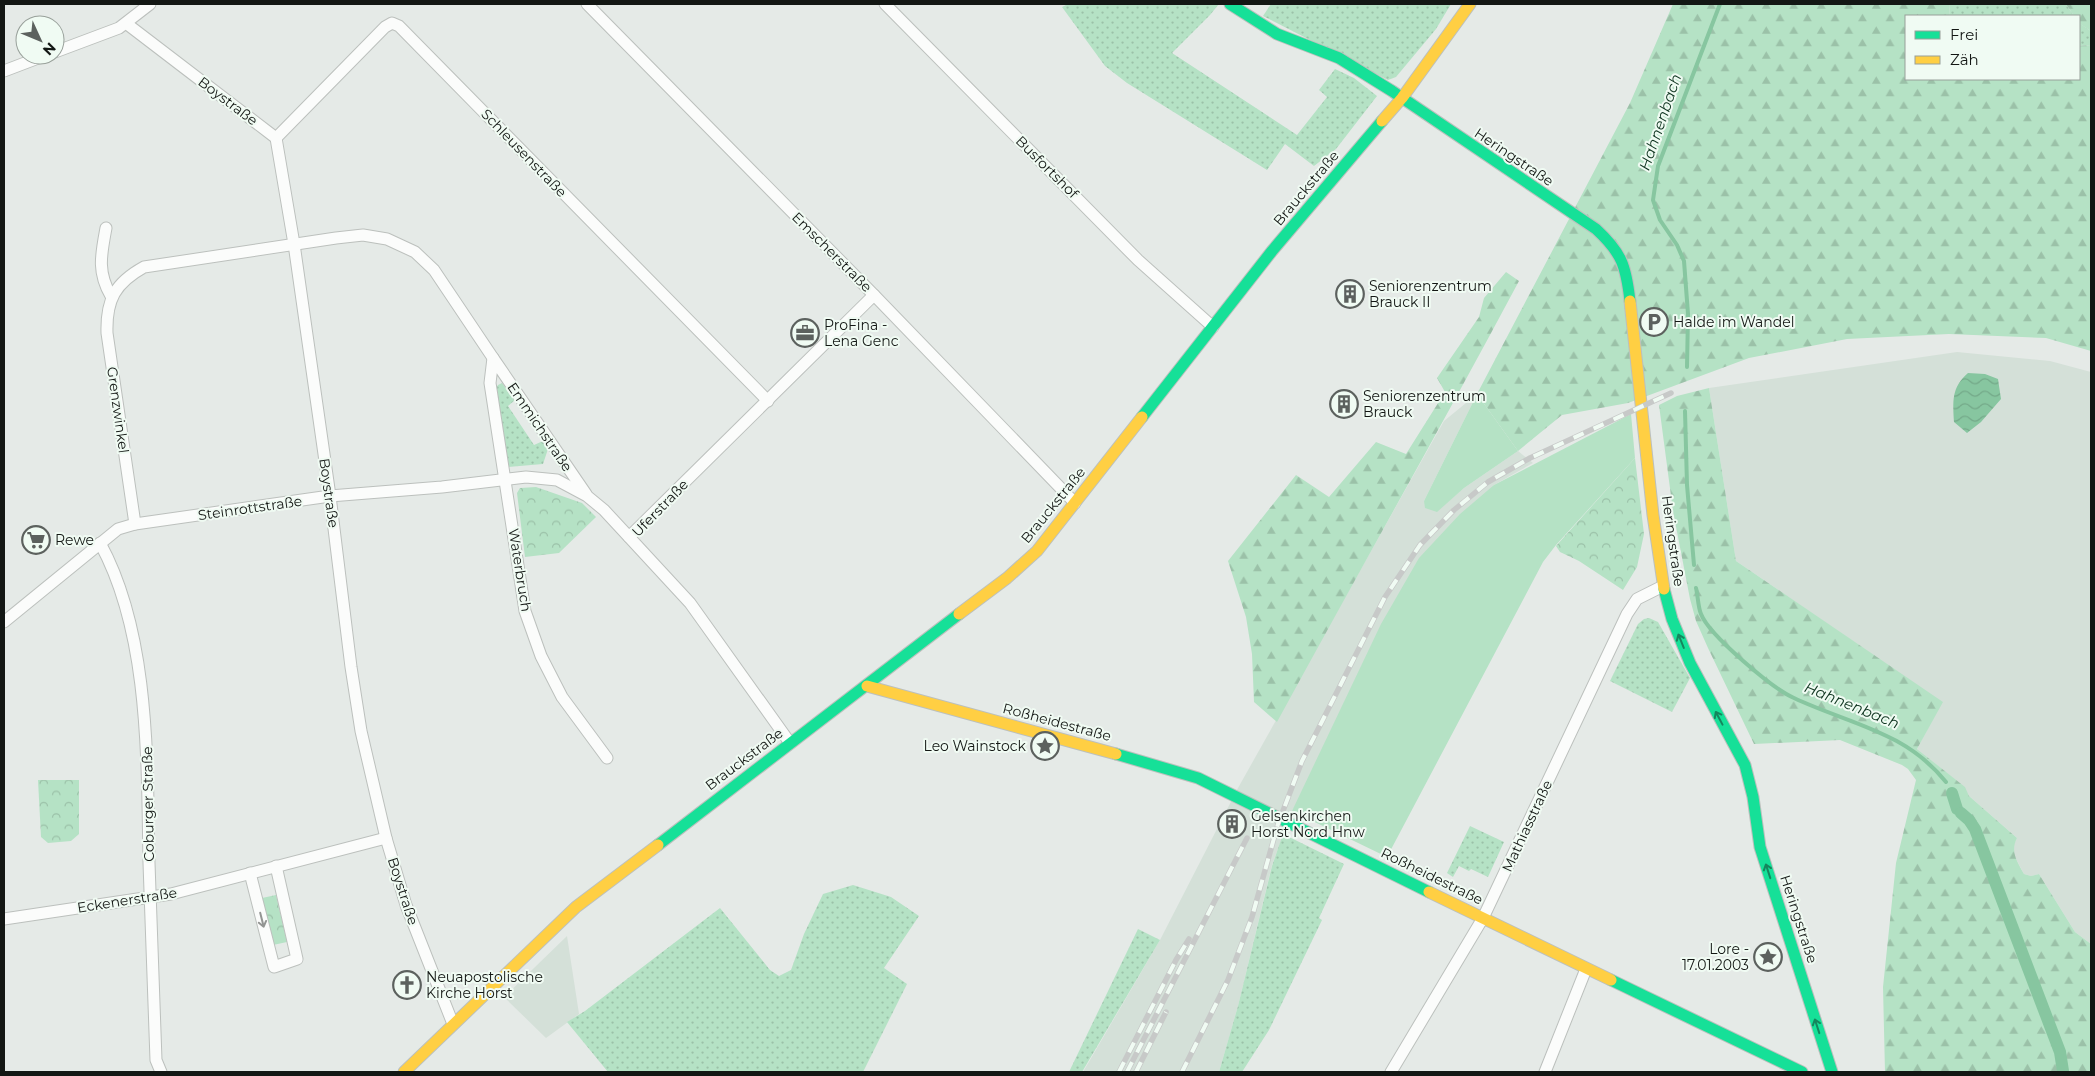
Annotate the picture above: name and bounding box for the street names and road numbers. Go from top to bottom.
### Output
street label: Boystraße [195,73,261,129]
street label: Schleusenstraße [477,105,571,201]
street label: Heringstraße [1471,124,1557,190]
street label: Busfortshof [1012,132,1083,203]
street label: Brauckstraße [1269,147,1343,229]
street label: Emscherstraße [788,208,876,296]
street label: Grenzwinkel [103,366,133,454]
street label: Emmichstraße [504,379,576,475]
street label: Boystraße [315,457,343,529]
street label: Brauckstraße [1017,463,1089,547]
street label: Uferstraße [628,475,692,541]
street label: Steinrottstraße [197,492,303,524]
street label: Heringstraße [1658,494,1688,588]
street label: Waterbruch [505,527,535,613]
street label: Roßheidestraße [1001,699,1113,745]
street label: Brauckstraße [702,724,786,794]
street label: Coburger Straße [138,746,158,862]
street label: Mathiasstraße [1498,777,1556,875]
street label: Roßheidestraße [1378,843,1486,909]
street label: Boystraße [384,855,422,927]
street label: Heringstraße [1776,873,1822,965]
street label: Eckenerstraße [76,883,178,917]

